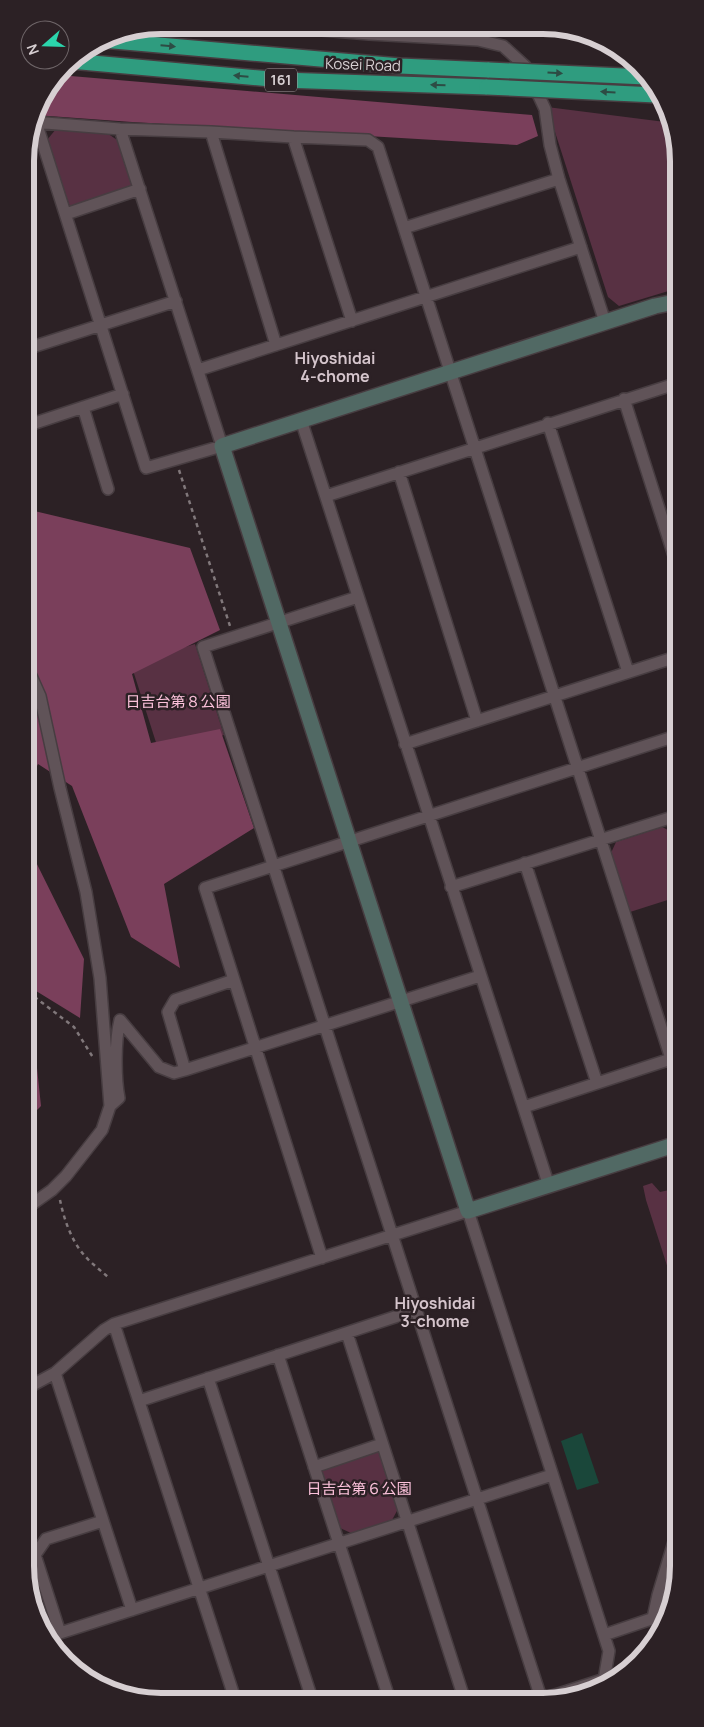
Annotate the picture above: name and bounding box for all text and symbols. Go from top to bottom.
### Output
north arrow [20,20,70,70]
text: N [22,42,43,58]
one-way arrow [160,42,176,50]
street label: Kosei Road [325,53,401,76]
road number: 161 [265,68,297,92]
one-way arrow [547,70,563,78]
one-way arrow [233,72,249,80]
one-way arrow [430,80,446,88]
one-way arrow [599,88,615,96]
district label: Hiyoshidai 4-chome [294,347,376,387]
park label: 日吉台第８公園 [125,691,231,712]
district label: Hiyoshidai 3-chome [394,1292,476,1332]
park label: 日吉台第６公園 [306,1478,412,1499]

